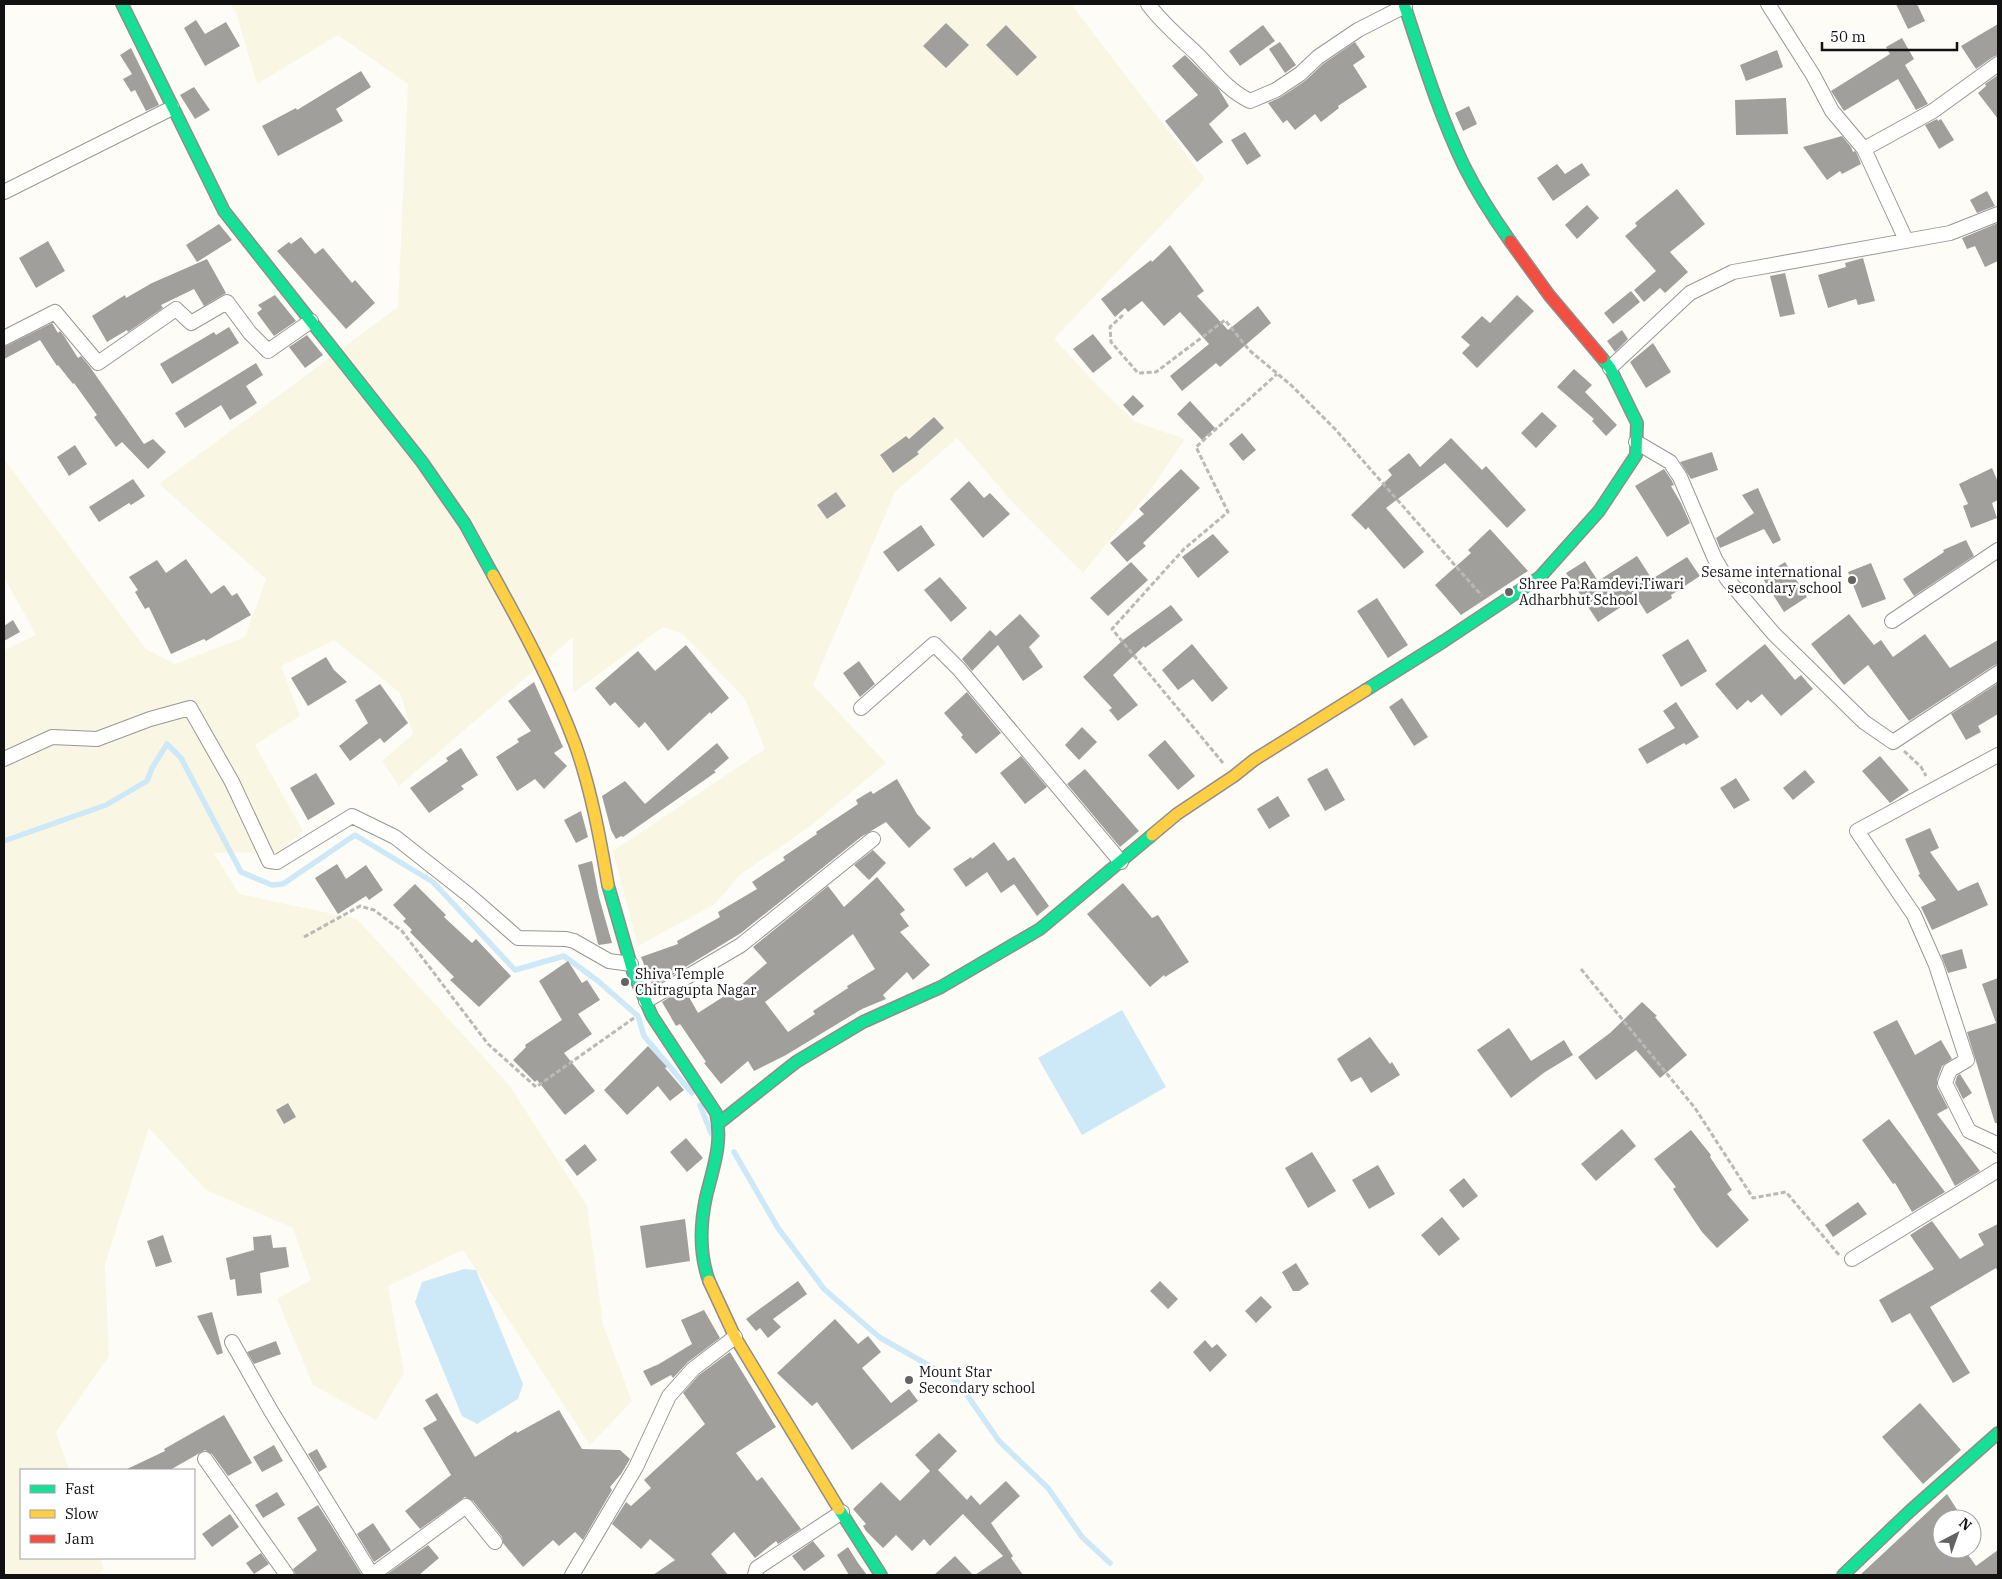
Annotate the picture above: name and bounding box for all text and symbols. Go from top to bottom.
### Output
scale bar [1822,20,1957,52]
text: 50 m [1830,27,1866,46]
place label: Sesame international secondary school [1701,563,1842,597]
marker: Sesame international secondary school [1846,574,1858,586]
place label: Shree Pa.Ramdevi.Tiwari Adharbhut School [1519,575,1684,609]
marker: Shree Pa.Ramdevi.Tiwari Adharbhut School [1503,586,1515,598]
place label: Shiva Temple Chitragupta Nagar [635,965,757,999]
marker: Shiva Temple Chitragupta Nagar [619,976,631,988]
place label: Mount Star Secondary school [919,1363,1035,1397]
marker: Mount Star Secondary school [903,1374,915,1386]
legend [20,1469,195,1559]
text: Fast [65,1479,95,1498]
text: Slow [65,1504,99,1523]
north arrow [1932,1509,1982,1559]
text: N [1955,1514,1976,1535]
text: Jam [65,1529,94,1548]

